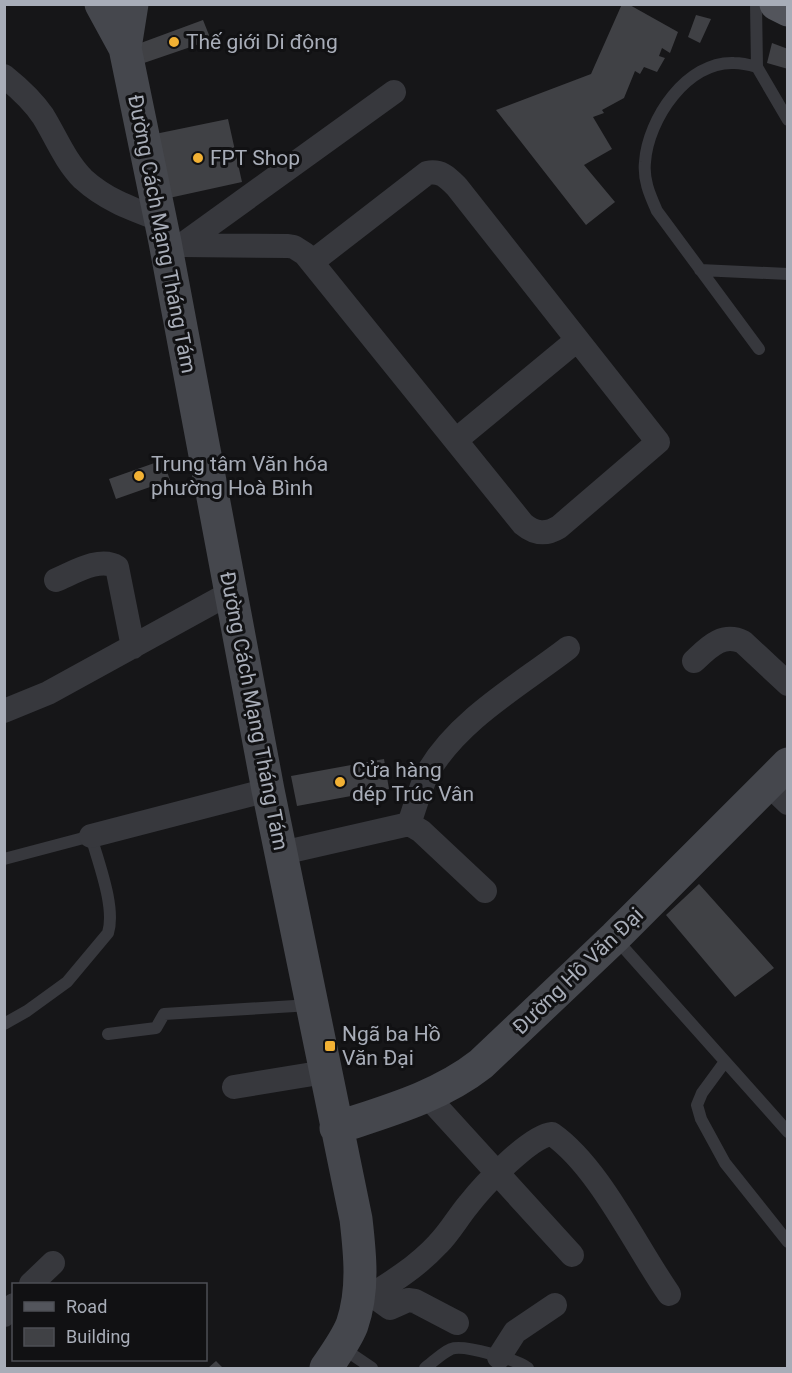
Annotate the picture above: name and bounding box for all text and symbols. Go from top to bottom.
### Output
place label: Thế giới Di động [186,30,338,54]
marker: Thế giới Di động [167,35,181,49]
street label: Đường Cách Mạng Tháng Tám [123,93,201,375]
place label: FPT Shop [210,146,300,170]
marker: FPT Shop [191,151,205,165]
place label: Trung tâm Văn hóa phường Hoà Bình [151,452,328,500]
marker: Trung tâm Văn hóa phường Hoà Bình [132,469,146,483]
street label: Đường Cách Mạng Tháng Tám [215,570,293,852]
place label: Cửa hàng dép Trúc Vân [352,758,474,806]
marker: Cửa hàng dép Trúc Vân [333,775,347,789]
street label: Đường Hồ Văn Đại [508,903,648,1039]
place label: Ngã ba Hồ Văn Đại [342,1022,441,1070]
marker: Ngã ba Hồ Văn Đại [323,1039,337,1053]
legend [12,1283,207,1361]
text: Road [66,1296,107,1317]
text: Building [66,1326,130,1347]

